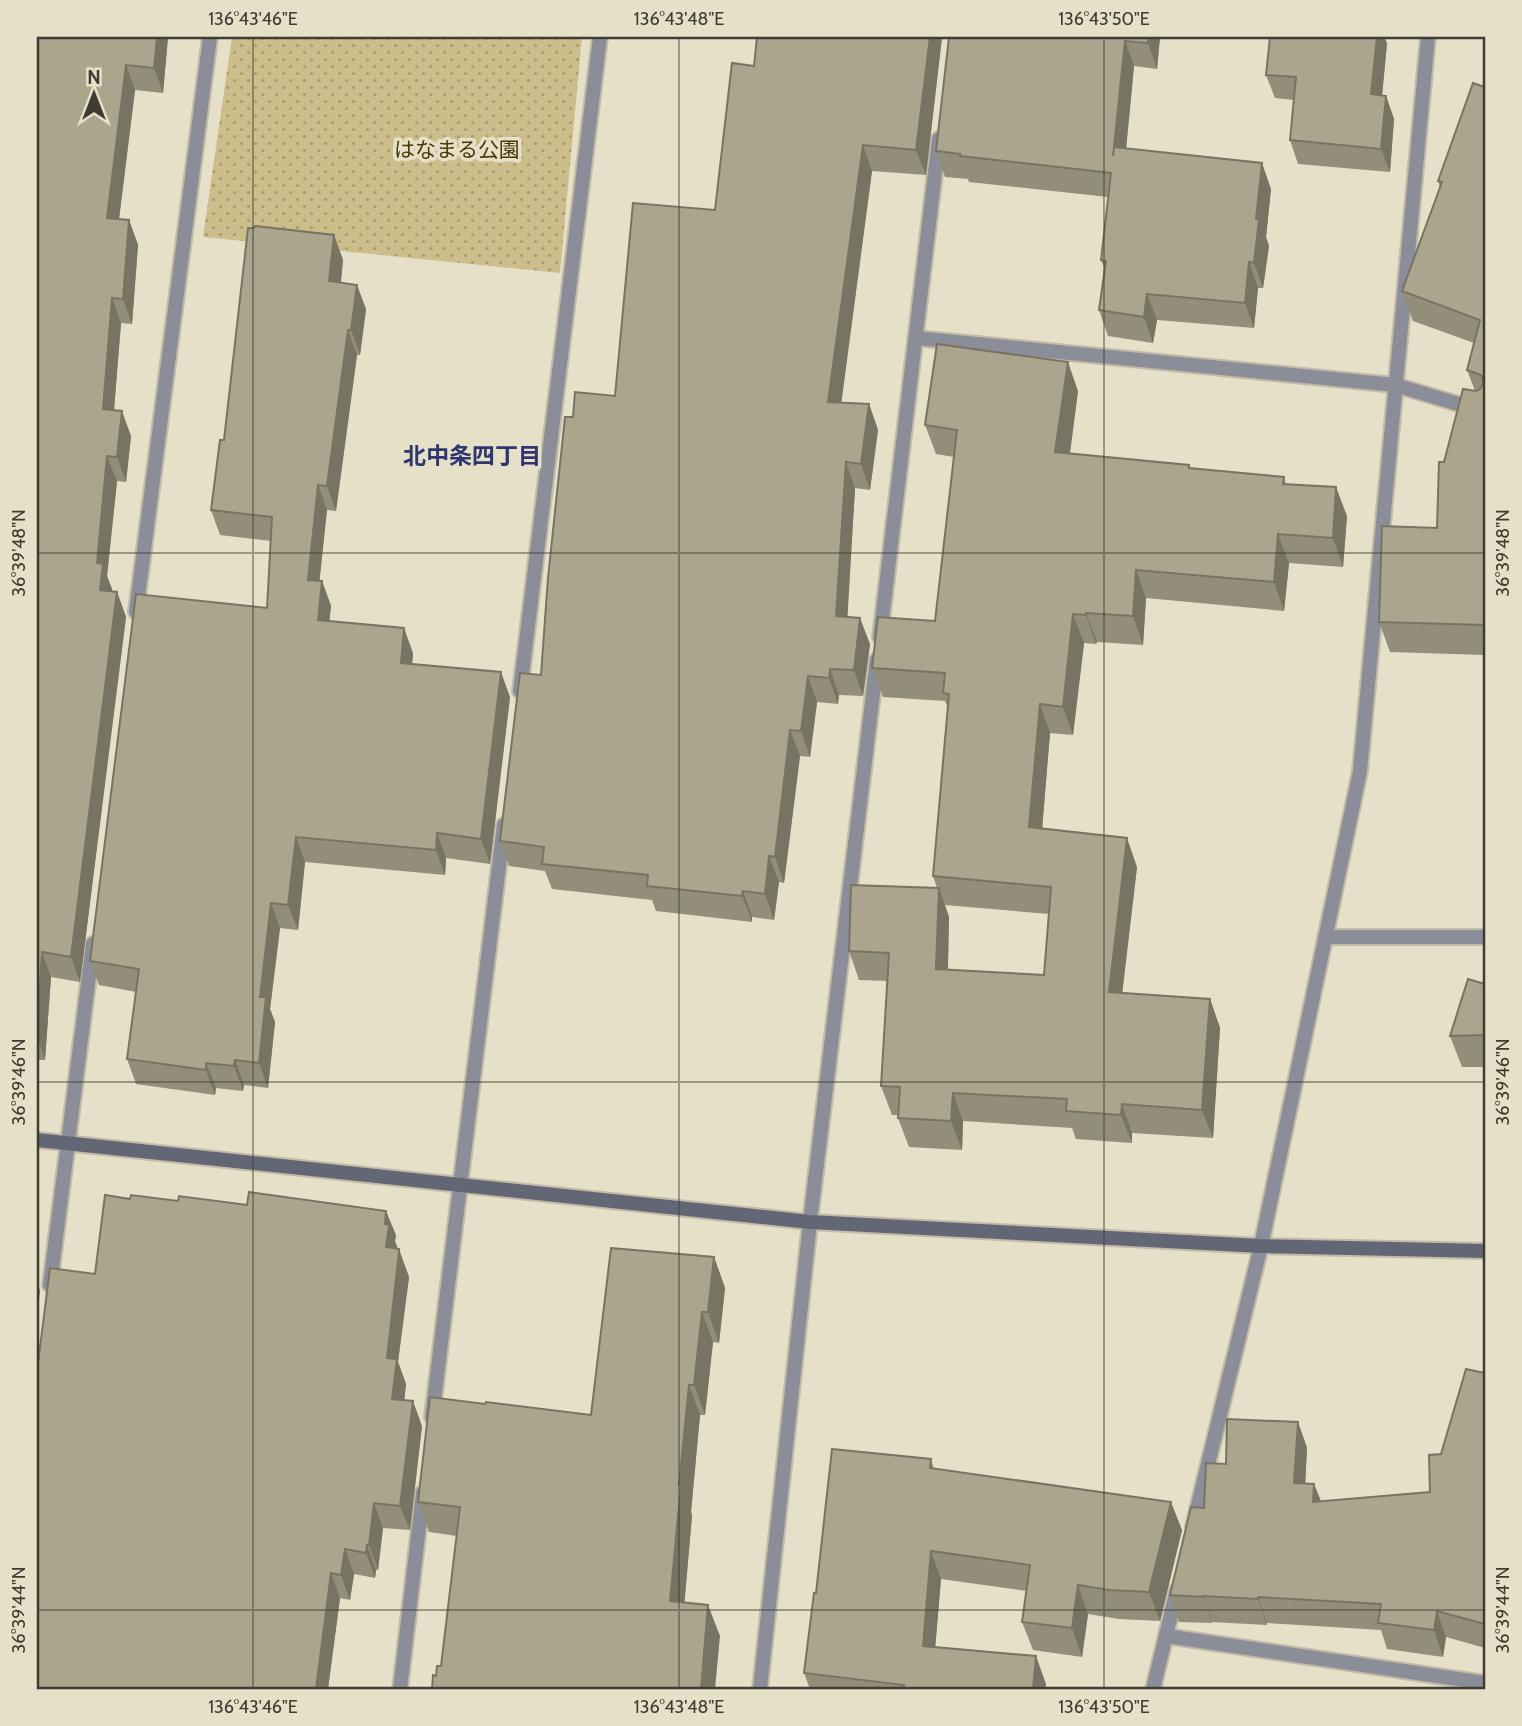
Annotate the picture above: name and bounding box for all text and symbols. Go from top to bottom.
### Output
text: 136°43'46"E [208,8,298,30]
text: 136°43'48"E [634,8,724,30]
text: 136°43'50"E [1058,8,1150,30]
north arrow [60,60,130,130]
text: N [87,66,101,89]
park label: はなまる公園 [394,137,520,162]
district label: 北中条四丁目 [403,442,541,470]
text: 36°39'48"N [8,509,30,597]
text: 36°39'48"N [1492,509,1514,597]
text: 36°39'46"N [8,1039,30,1125]
text: 36°39'46"N [1492,1039,1514,1125]
text: 36°39'44"N [8,1567,30,1653]
text: 36°39'44"N [1492,1567,1514,1653]
text: 136°43'46"E [208,1696,298,1718]
text: 136°43'48"E [634,1696,724,1718]
text: 136°43'50"E [1058,1696,1150,1718]

